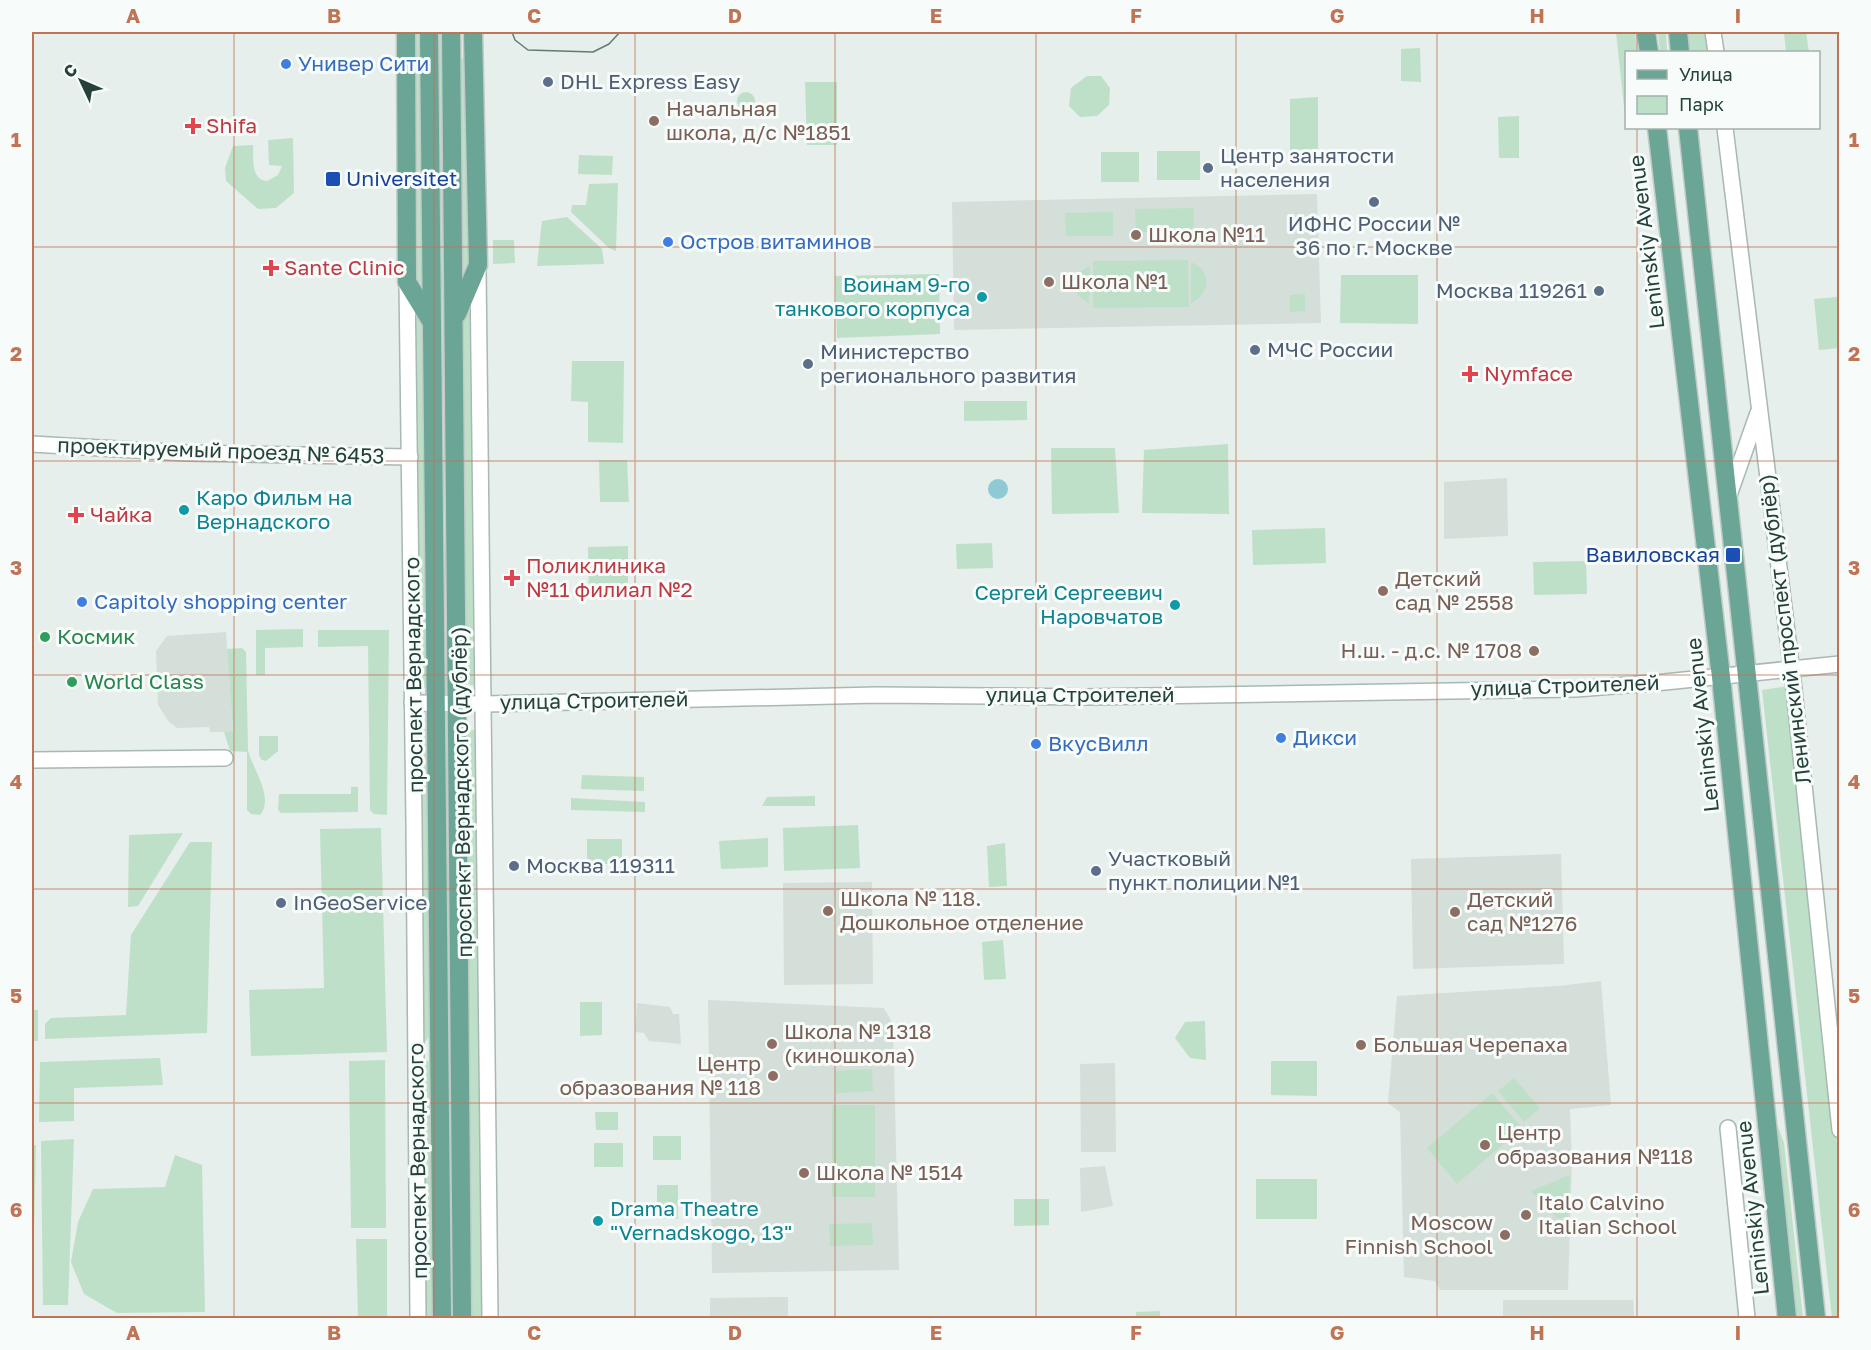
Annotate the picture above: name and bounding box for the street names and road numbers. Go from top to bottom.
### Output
street label: Leninskiy Avenue [1622,154,1670,331]
street label: проектируемый проезд № 6453 [57,431,385,469]
street label: Ленинский проспект (дублёр) [1752,473,1816,785]
street label: проспект Вернадского [398,557,428,793]
street label: проспект Вернадского (дублёр) [445,626,477,958]
street label: Leninskiy Avenue [1680,637,1724,814]
street label: улица Строителей [1470,669,1660,701]
street label: улица Строителей [986,681,1175,707]
street label: улица Строителей [499,685,689,715]
street label: проспект Вернадского [402,1043,432,1279]
street label: Leninskiy Avenue [1730,1120,1774,1297]

